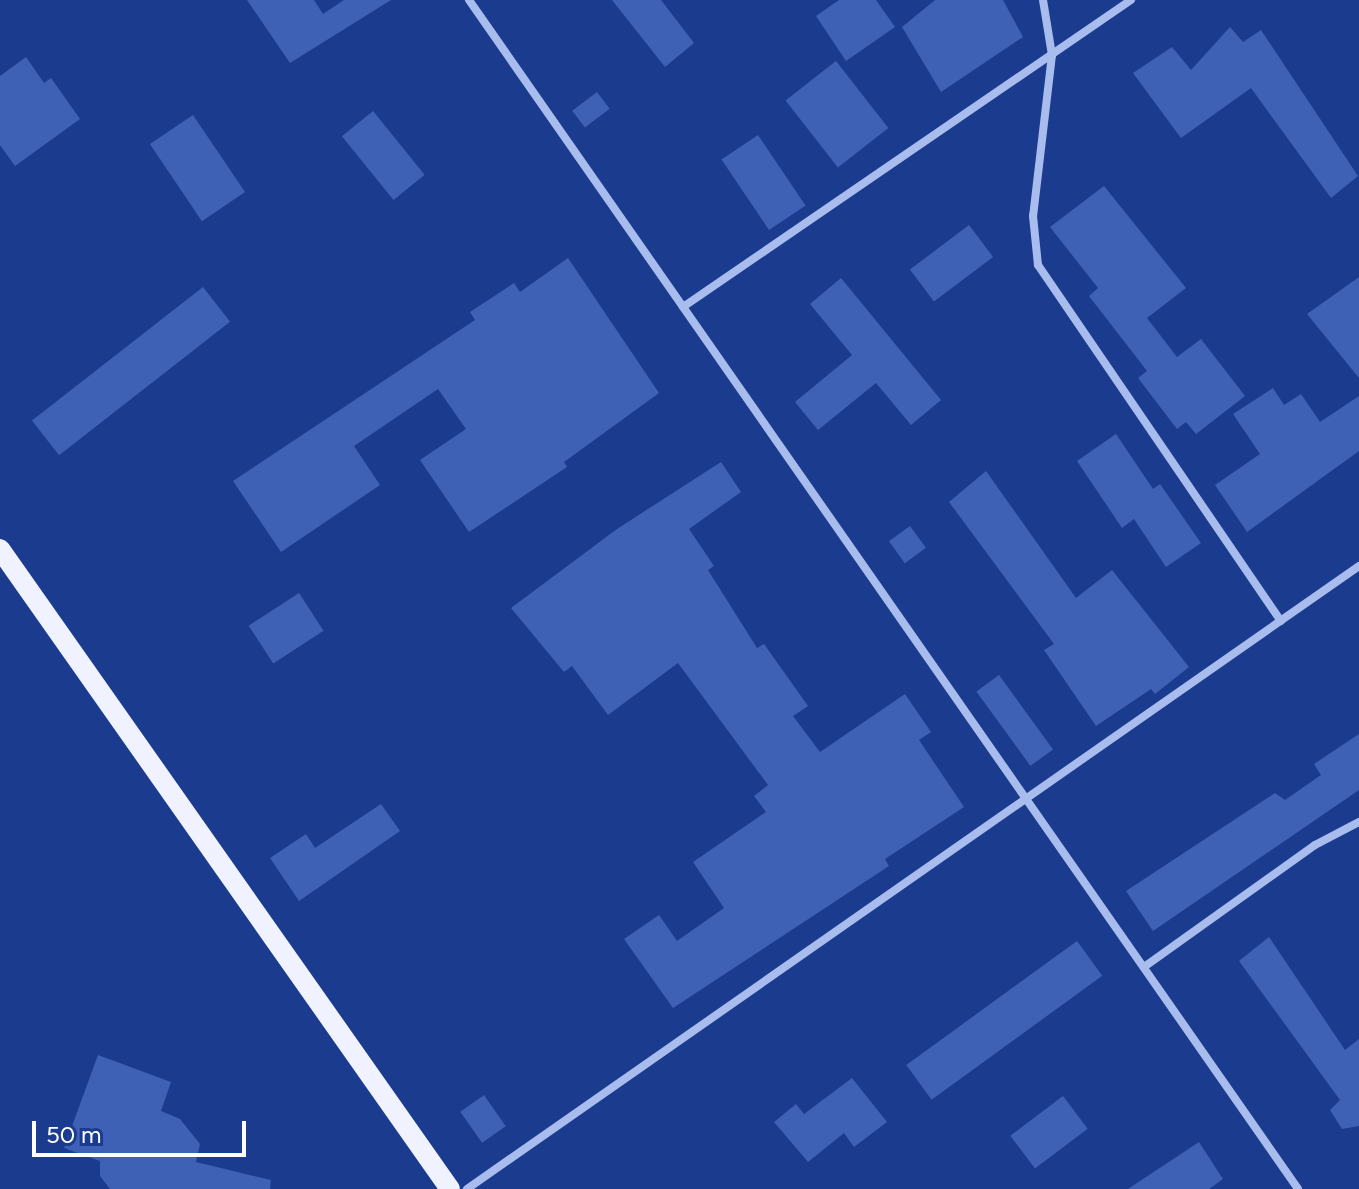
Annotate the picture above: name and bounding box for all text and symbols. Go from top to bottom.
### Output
scale bar [36,1105,250,1155]
text: 50 m [46,1120,102,1149]

